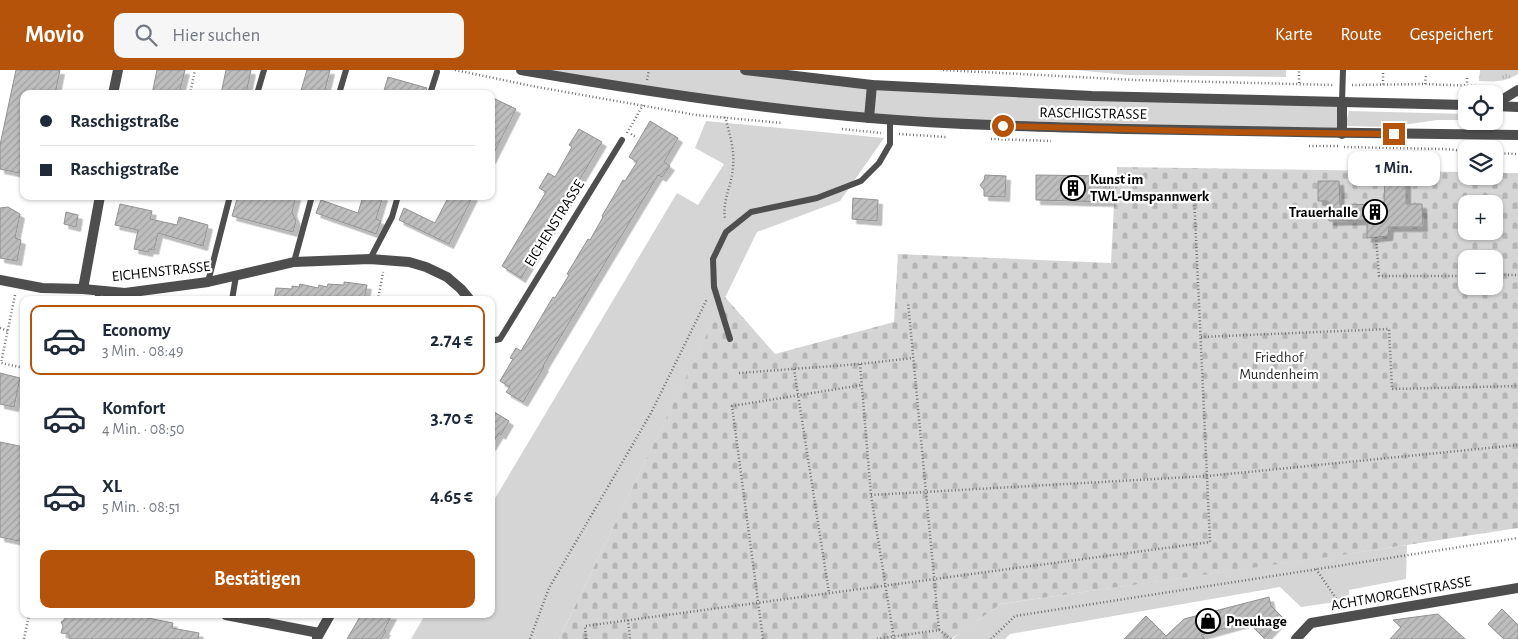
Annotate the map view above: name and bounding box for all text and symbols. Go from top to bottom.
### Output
search box [114,13,464,58]
icon: search [132,21,160,49]
text: Movio [25,23,84,47]
text: Hier suchen [172,26,260,45]
text: Karte [1275,26,1312,44]
text: Route [1340,26,1382,44]
text: Gespeichert [1410,26,1493,44]
map controls [1458,85,1503,295]
button: locate [1458,85,1503,130]
street label: RASCHIGSTRASSE [1039,105,1147,122]
text: Raschigstraße [70,112,179,131]
route start [992,115,1014,137]
route end [1383,123,1405,145]
button: layers [1458,140,1503,185]
callout: 1 Min. [1348,152,1440,186]
text: Raschigstraße [70,160,179,179]
text: 1 Min. [1375,160,1413,176]
place label: Kunst im TWL-Umspannwerk [1090,172,1210,204]
building icon: Kunst im TWL-Umspannwerk [1060,175,1086,201]
street label: EICHENSTRASSE [522,177,587,269]
button: + [1458,195,1503,240]
building icon: Trauerhalle [1362,199,1388,225]
place label: Trauerhalle [1289,205,1358,220]
button: − [1458,250,1503,295]
street label: EICHENSTRASSE [111,259,211,284]
icon: car [42,318,87,363]
text: Economy [102,321,171,340]
text: 2.74 € [430,331,473,350]
text: 3 Min. · 08:49 [102,343,184,359]
park label: Friedhof Mundenheim [1239,350,1319,382]
icon: car [42,396,87,441]
text: Komfort [102,399,166,418]
text: 3.70 € [431,409,473,428]
text: 4 Min. · 08:50 [102,421,185,437]
icon: car [42,474,87,519]
text: XL [102,477,122,496]
text: 4.65 € [430,487,473,506]
text: 5 Min. · 08:51 [102,499,181,515]
button: Bestätigen [40,550,475,608]
street label: ACHTMORGENSTRASSE [1330,574,1472,613]
shop icon: Pneuhage [1195,608,1221,634]
place label: Pneuhage [1226,614,1287,629]

